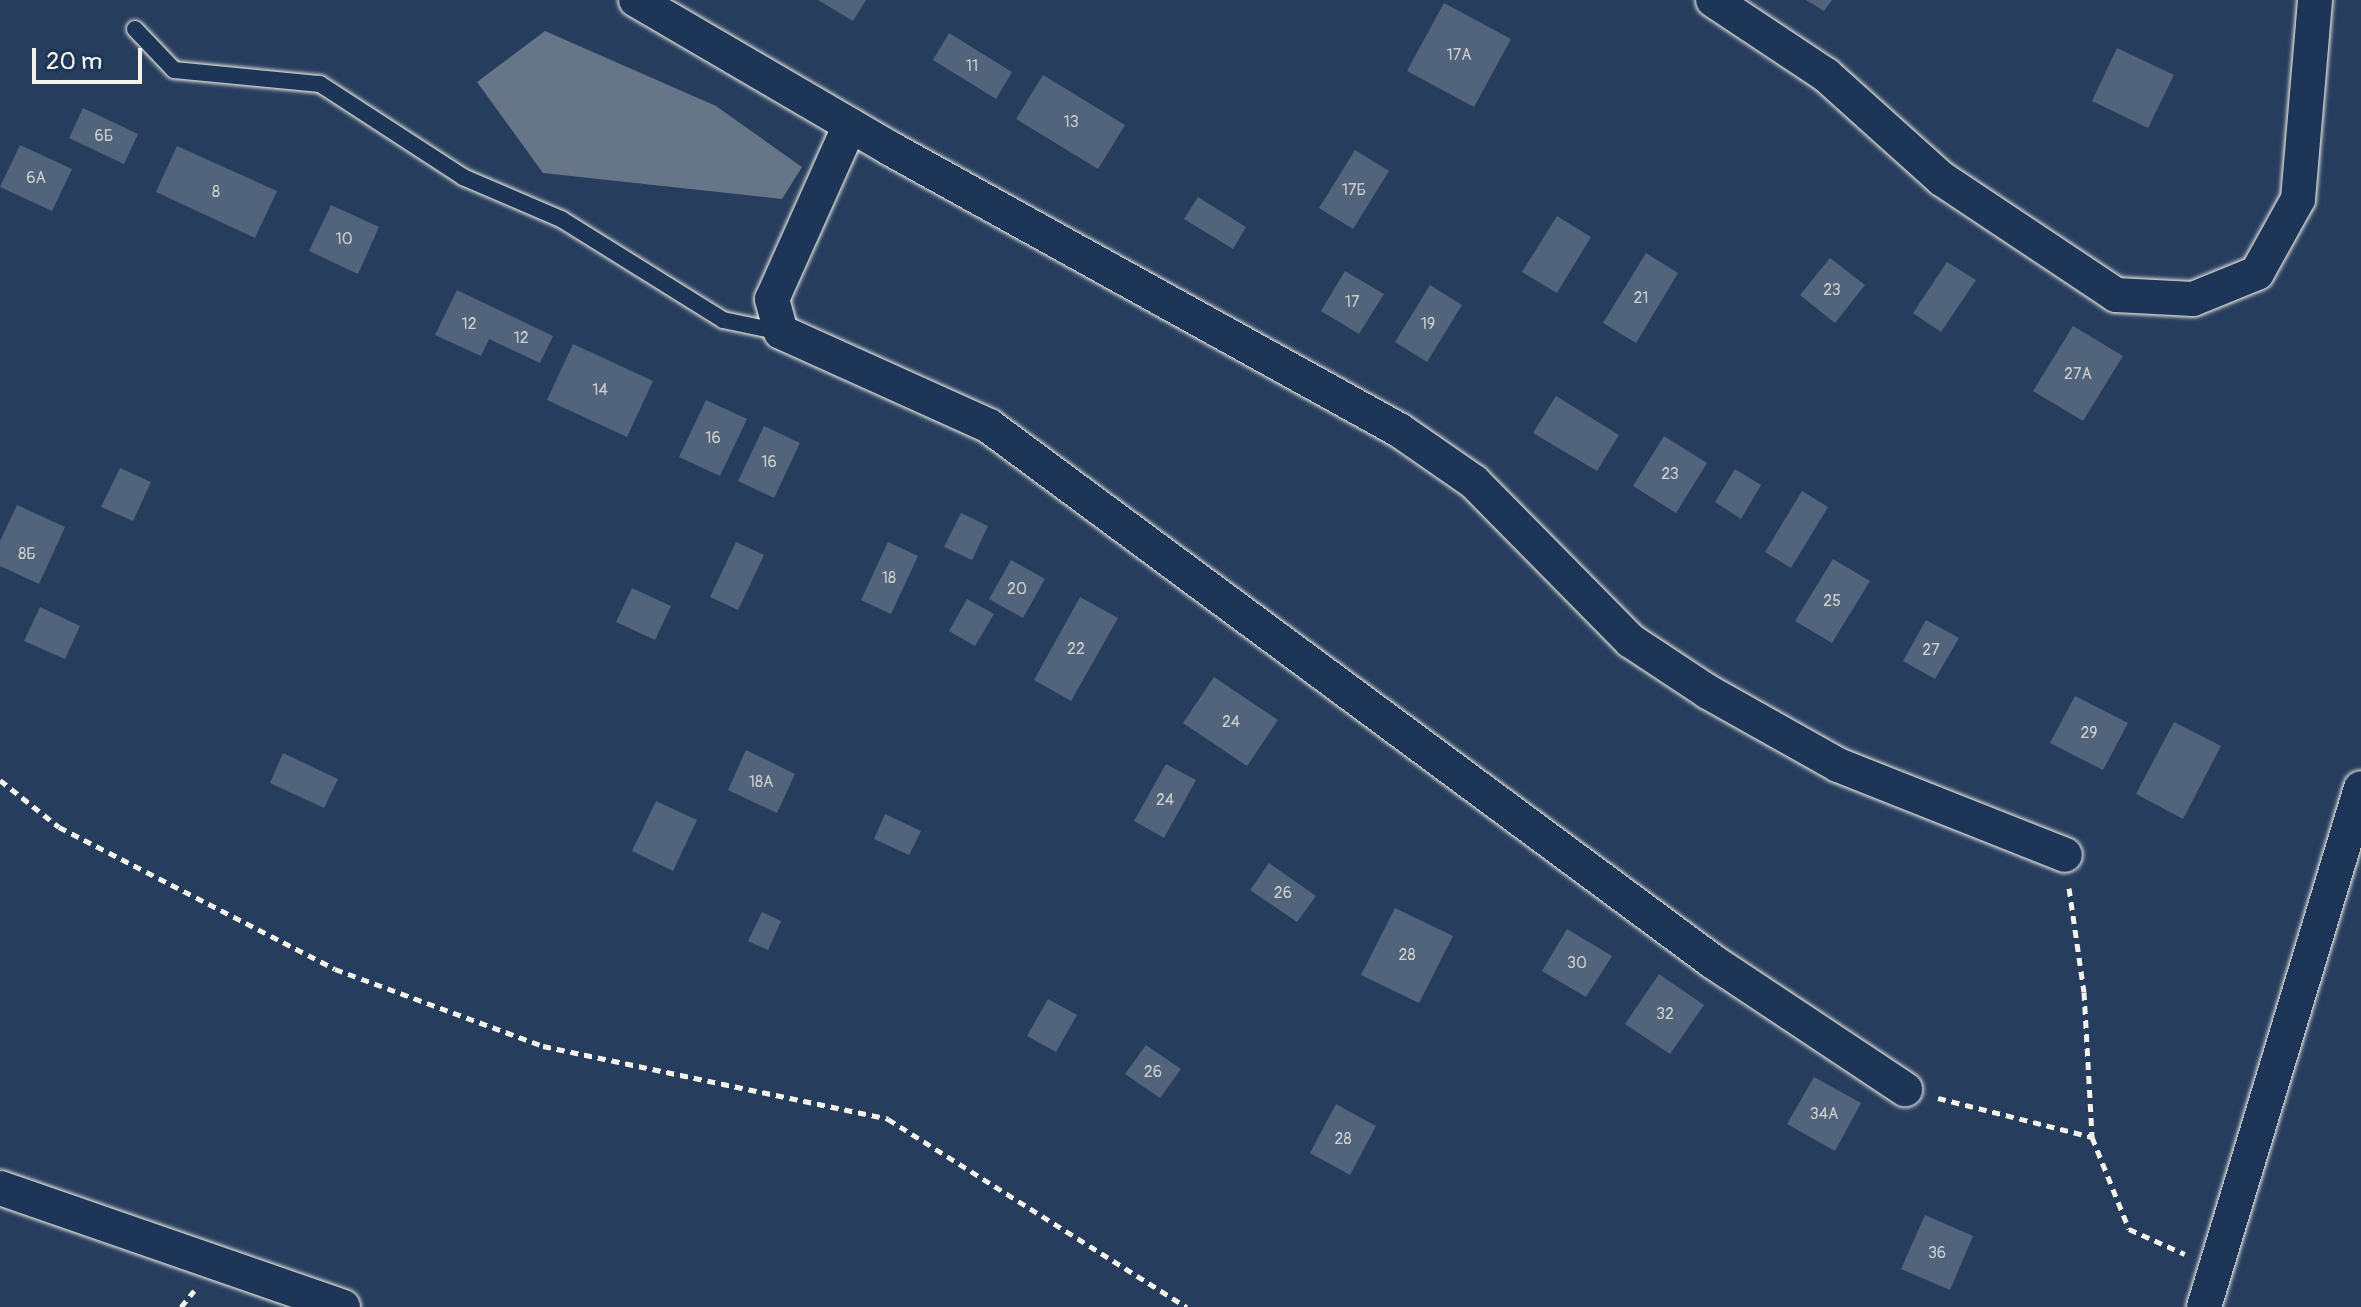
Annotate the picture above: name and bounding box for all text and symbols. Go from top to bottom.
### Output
scale bar [36,32,146,82]
house number: 17А [1446,45,1472,65]
text: 20 m [46,47,102,76]
house number: 11 [966,56,978,76]
house number: 13 [1063,112,1079,132]
house number: 6Б [95,126,113,146]
house number: 6А [26,168,46,188]
house number: 17Б [1342,180,1366,200]
house number: 8 [212,182,220,202]
house number: 10 [335,229,353,249]
house number: 23 [1823,280,1841,300]
house number: 21 [1633,288,1649,308]
house number: 17 [1345,292,1359,312]
house number: 12 [461,314,477,334]
house number: 19 [1421,314,1435,334]
house number: 12 [513,328,529,348]
house number: 27А [2064,364,2092,384]
house number: 14 [592,380,608,400]
house number: 16 [705,428,721,448]
house number: 16 [761,452,777,472]
house number: 23 [1661,464,1679,484]
house number: 8Б [18,544,36,564]
house number: 18 [882,568,896,588]
house number: 20 [1007,579,1027,599]
house number: 25 [1823,591,1841,611]
house number: 22 [1067,639,1085,659]
house number: 27 [1922,640,1940,660]
house number: 24 [1222,712,1240,732]
house number: 29 [2080,723,2098,743]
house number: 18А [749,772,773,792]
house number: 24 [1156,790,1174,810]
house number: 26 [1274,883,1292,903]
house number: 28 [1398,945,1416,965]
house number: 30 [1567,953,1587,973]
house number: 32 [1656,1004,1674,1024]
house number: 26 [1144,1062,1162,1082]
house number: 34А [1810,1104,1838,1124]
house number: 28 [1334,1129,1352,1149]
house number: 36 [1928,1243,1946,1263]

